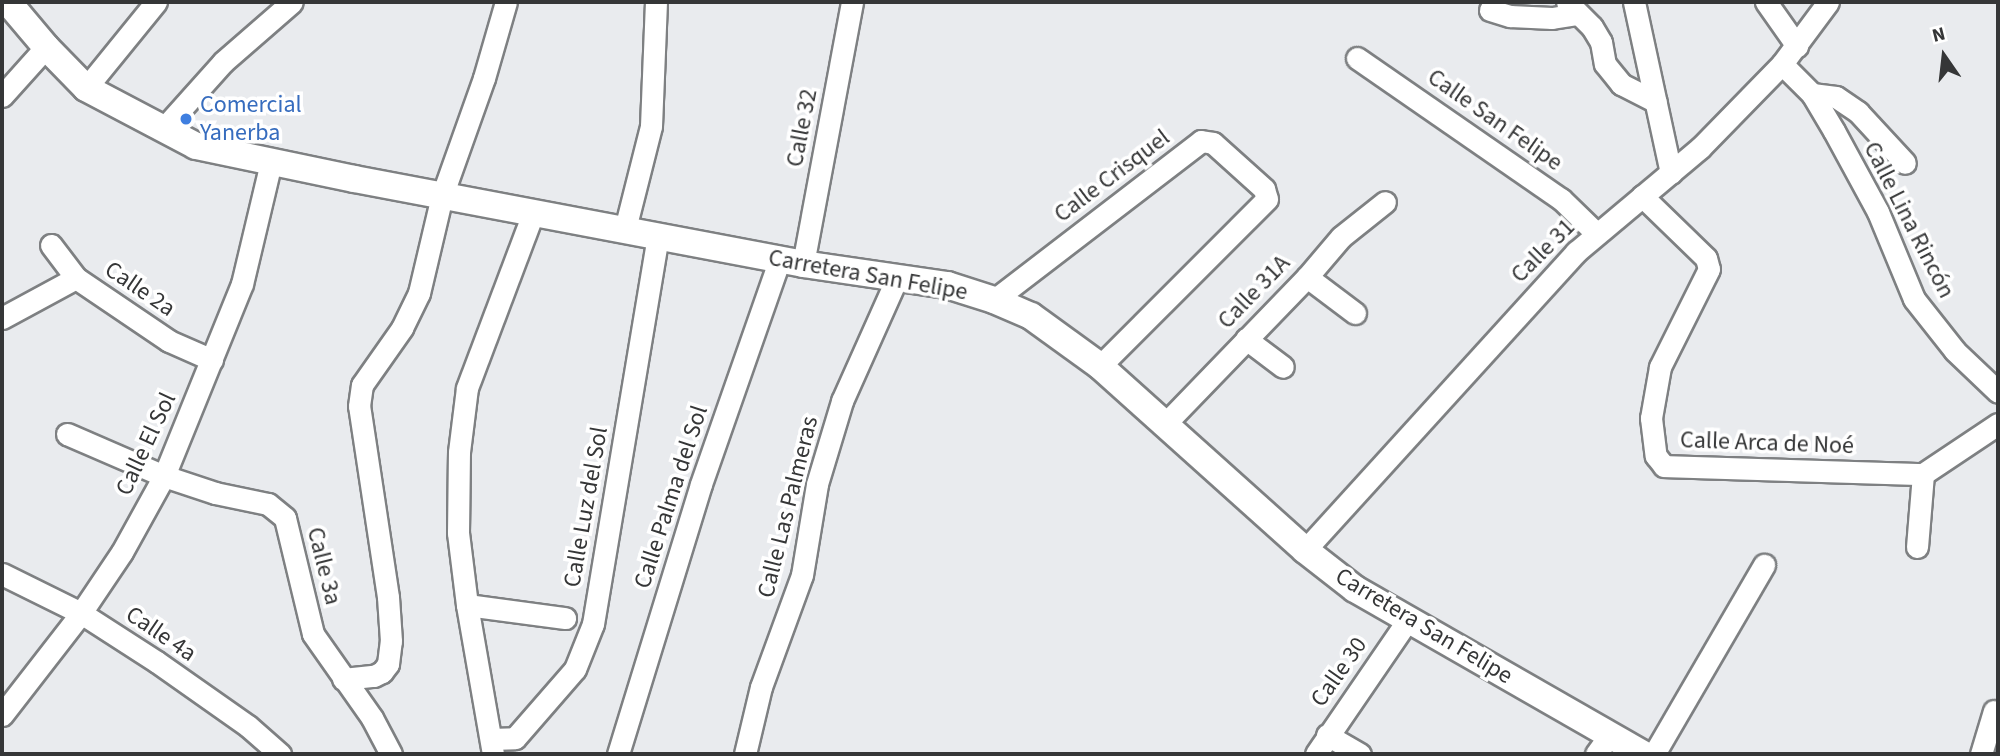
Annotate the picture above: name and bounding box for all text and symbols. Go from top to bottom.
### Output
north arrow [1909,21,1979,91]
text: N [1929,21,1948,50]
street label: Calle San Felipe [1422,63,1568,177]
street label: Calle 32 [780,87,824,169]
place label: Comercial Yanerba [200,91,302,147]
marker: Comercial Yanerba [178,111,194,127]
street label: Calle Crisquel [1049,123,1175,229]
street label: Calle Lina Rincón [1857,137,1961,303]
street label: Calle 31 [1505,213,1581,289]
street label: Carretera San Felipe [766,243,970,307]
street label: Calle 31A [1212,249,1296,335]
street label: Calle 2a [99,255,181,323]
street label: Calle El Sol [110,388,182,500]
street label: Calle Palma del Sol [628,402,714,592]
street label: Calle Las Palmeras [752,413,824,601]
street label: Calle Luz del Sol [558,425,614,589]
street label: Calle Arca de Noé [1680,426,1854,460]
street label: Calle 3a [300,524,348,608]
street label: Carretera San Felipe [1330,562,1518,690]
street label: Calle 4a [120,600,202,668]
street label: Calle 30 [1305,632,1373,712]

